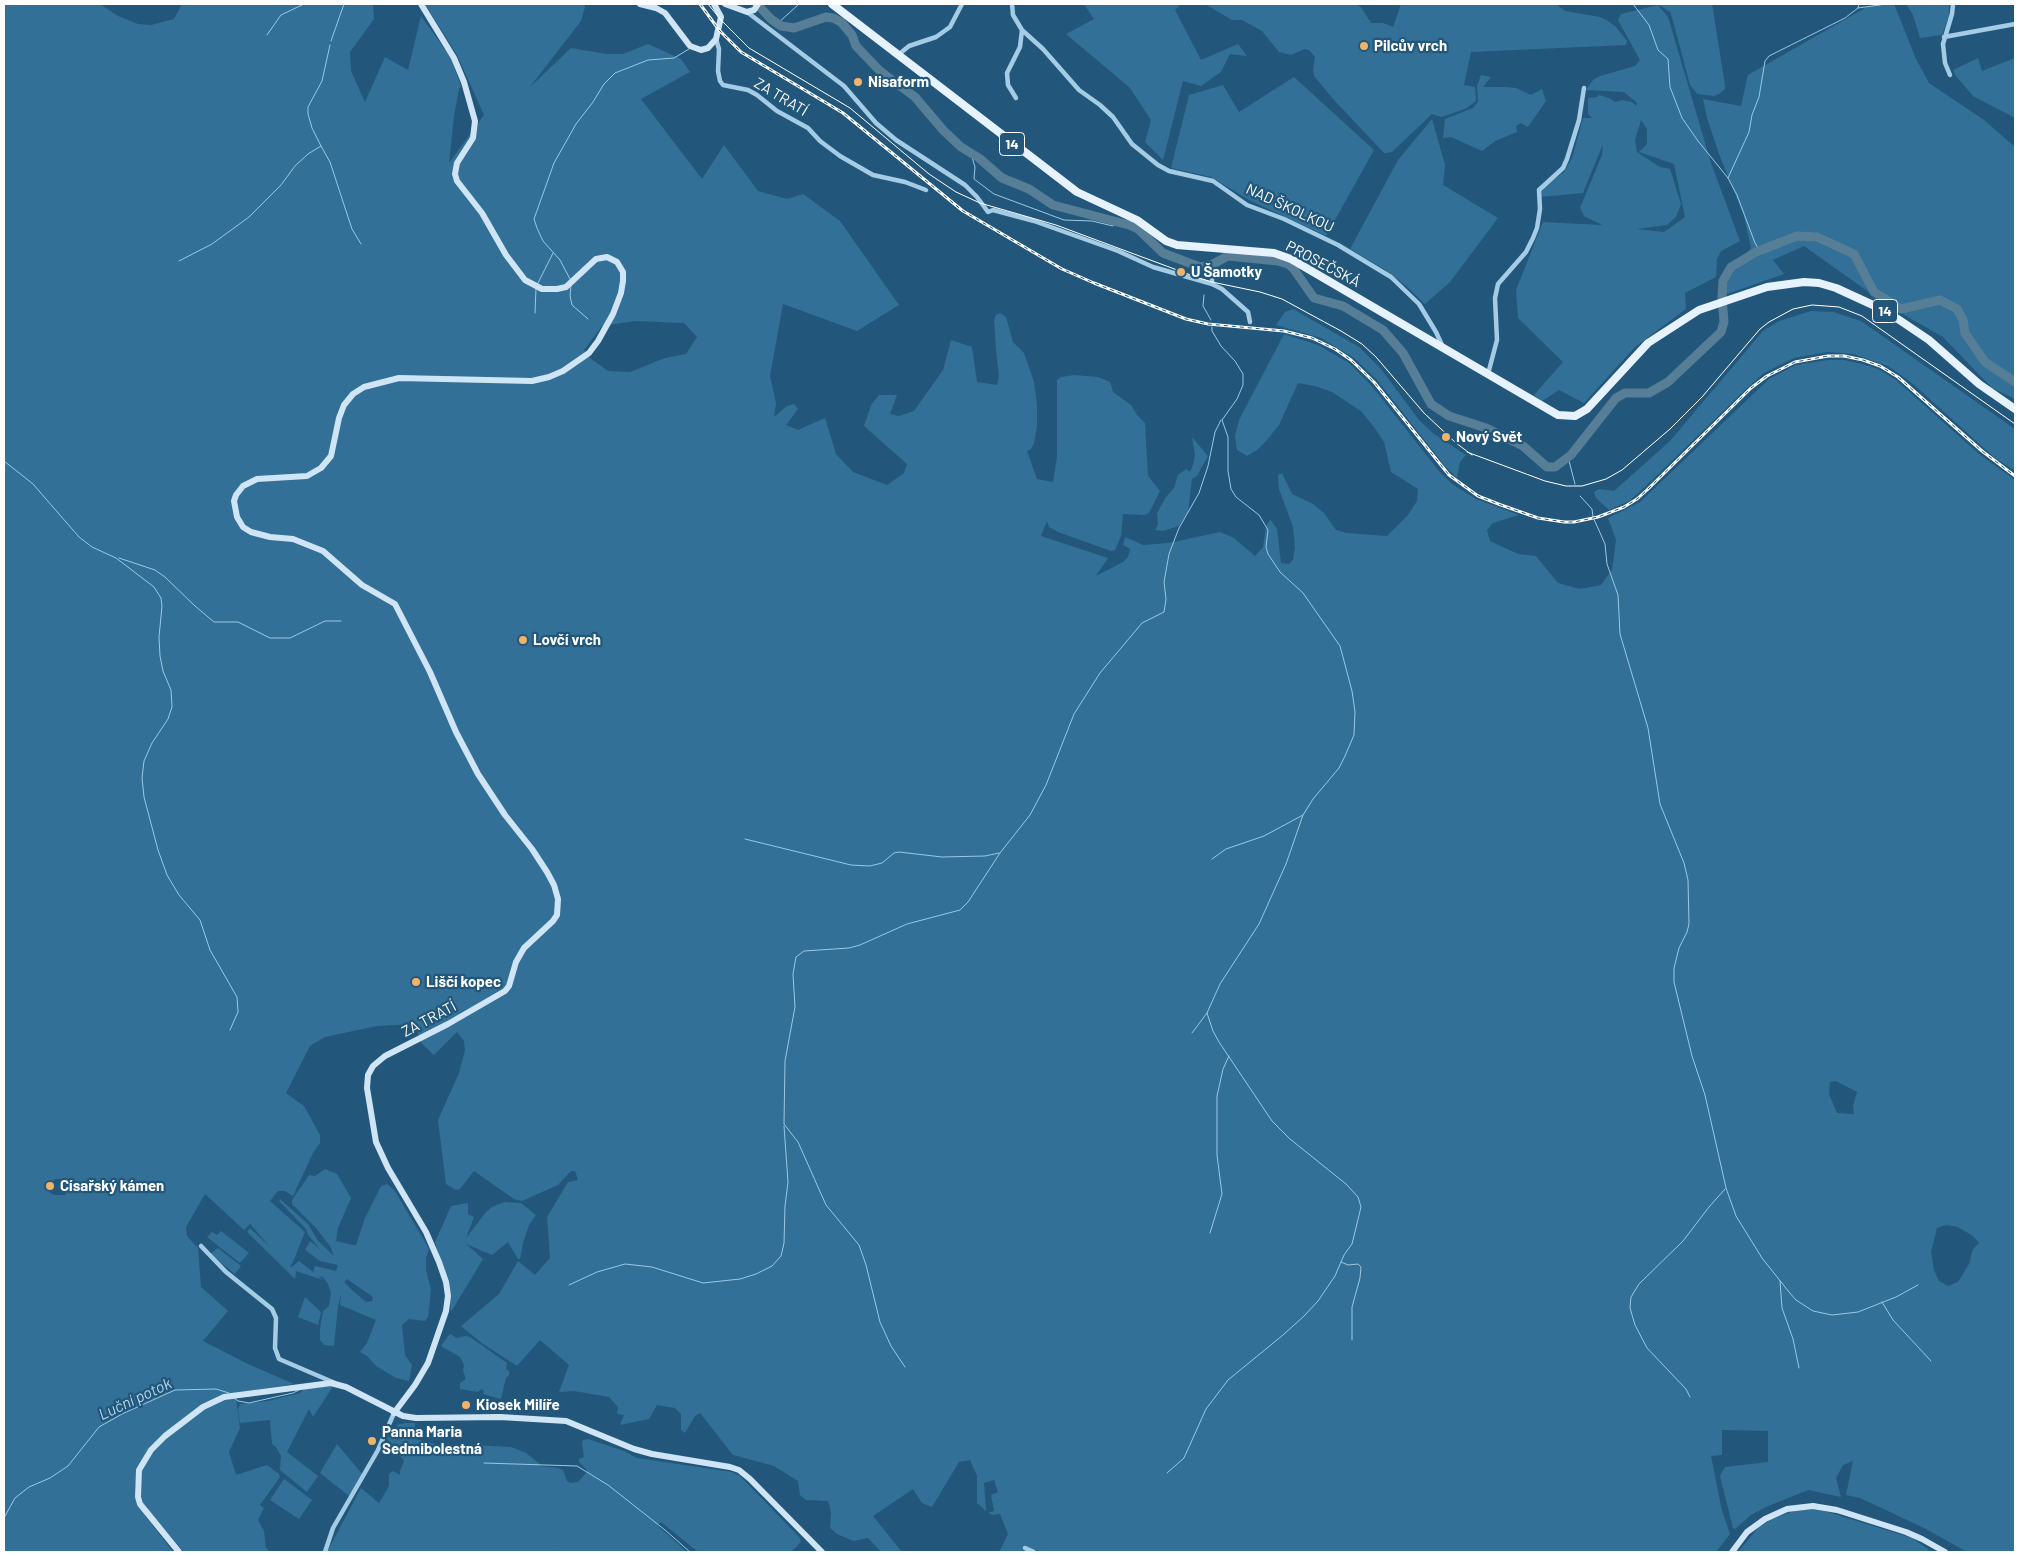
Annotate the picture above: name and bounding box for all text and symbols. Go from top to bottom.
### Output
place label: Pilcův vrch [1374,37,1447,55]
marker: Pilcův vrch [1358,40,1370,52]
place label: Nisaform [868,73,929,91]
street label: ZA TRATÍ [751,74,811,120]
marker: Nisaform [852,76,864,88]
road number: 14 [1000,132,1024,156]
street label: NAD ŠKOLKOU [1243,180,1337,236]
street label: PROSEČSKÁ [1283,237,1363,291]
place label: U Šamotky [1191,263,1262,281]
marker: U Šamotky [1175,266,1187,278]
road number: 14 [1872,300,1898,322]
place label: Nový Svět [1456,428,1522,446]
marker: Nový Svět [1440,431,1452,443]
place label: Lovčí vrch [533,631,601,649]
marker: Lovčí vrch [517,634,529,646]
place label: Liščí kopec [426,973,501,991]
marker: Liščí kopec [410,976,422,988]
street label: ZA TRATÍ [399,997,459,1041]
place label: Císařský kámen [60,1177,164,1195]
marker: Císařský kámen [44,1180,56,1192]
water label: Luční potok [95,1374,175,1424]
place label: Kiosek Milíře [476,1396,560,1414]
marker: Kiosek Milíře [460,1399,472,1411]
place label: Panna Maria Sedmibolestná [382,1423,482,1458]
marker: Panna Maria Sedmibolestná [366,1435,378,1447]

